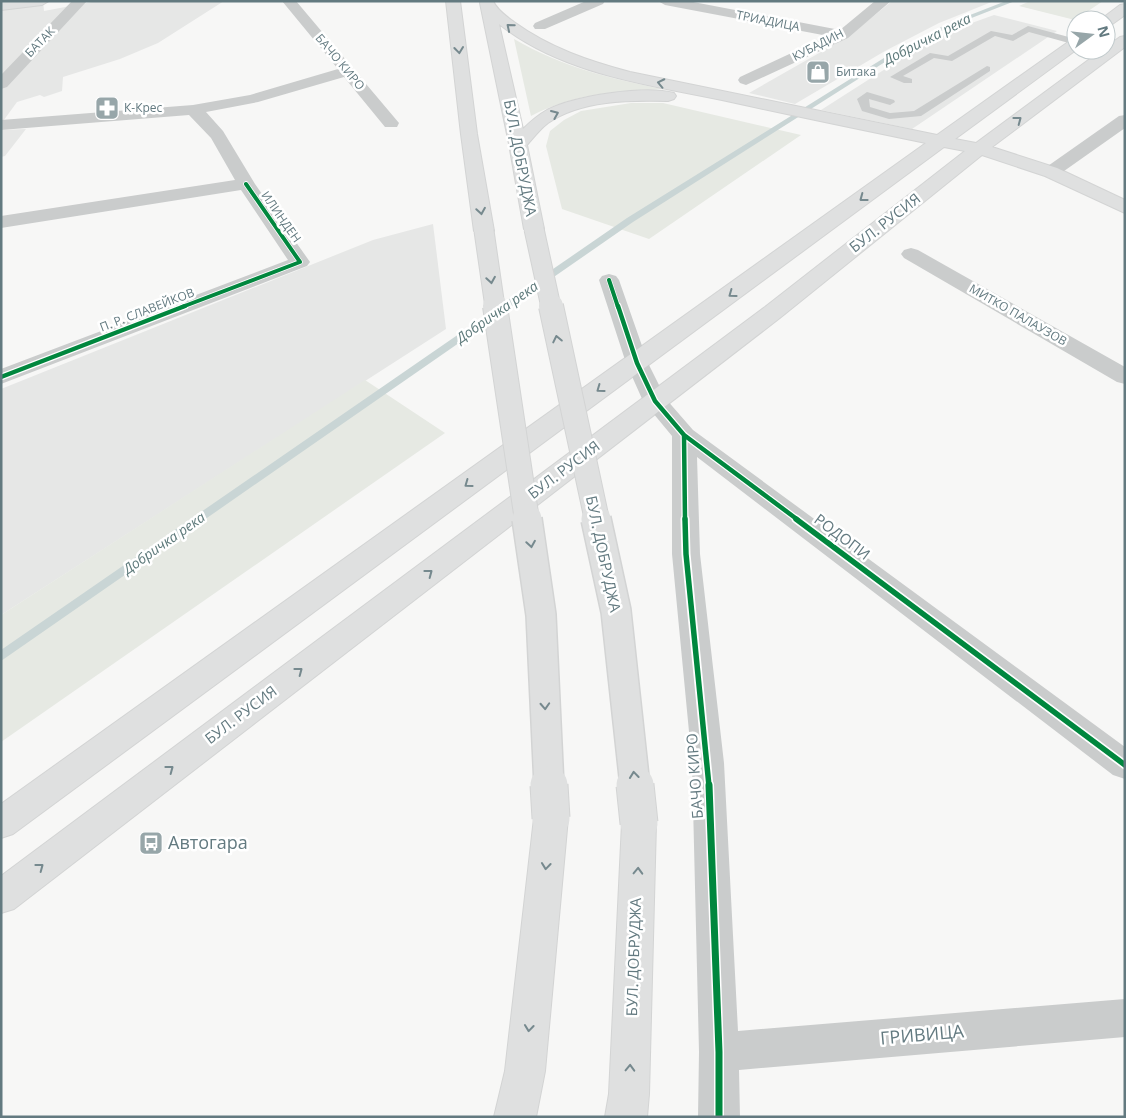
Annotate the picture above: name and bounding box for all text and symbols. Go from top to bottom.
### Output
street label: ТРИАДИЦА [735,6,802,35]
water label: Добричка река [878,8,974,70]
north arrow [1066,10,1116,60]
street label: БАТАК [21,22,59,61]
one-way arrow [507,23,516,32]
street label: КУБАДИН [789,24,847,65]
text: N [1093,24,1115,39]
street label: БАЧО КИРО [312,30,369,93]
one-way arrow [453,45,463,54]
shop icon: Битака [805,59,831,85]
place label: Битака [836,63,876,80]
one-way arrow [657,78,666,88]
pharmacy icon: К-Крес [94,95,120,121]
street label: БУЛ. ДОБРУДЖА [500,98,542,218]
place label: К-Крес [124,99,163,116]
one-way arrow [550,109,559,120]
one-way arrow [1012,117,1022,126]
street label: ИЛИНДЕН [257,188,305,246]
street label: БУЛ. РУСИЯ [845,188,924,256]
one-way arrow [860,192,869,200]
one-way arrow [475,206,485,215]
water label: Добричка река [450,276,542,348]
one-way arrow [485,276,496,284]
street label: МИТКО ПАЛАУЗОВ [966,280,1070,350]
street label: П. Р. СЛАВЕЙКОВ [97,284,197,335]
one-way arrow [729,289,738,297]
one-way arrow [553,335,563,344]
one-way arrow [596,383,606,392]
street label: БУЛ. РУСИЯ [523,436,604,503]
one-way arrow [464,478,474,487]
street label: БУЛ. ДОБРУДЖА [582,494,626,614]
water label: Добричка река [117,507,209,579]
street label: РОДОПИ [811,509,875,564]
one-way arrow [525,540,535,549]
one-way arrow [423,570,432,578]
one-way arrow [293,668,303,677]
street label: БУЛ. РУСИЯ [200,681,281,748]
one-way arrow [540,702,551,710]
street label: БАЧО КИРО [681,733,707,820]
one-way arrow [164,766,174,775]
one-way arrow [629,770,640,778]
bus stop icon: Aвтогара [138,830,164,856]
place label: Aвтогара [168,830,248,854]
one-way arrow [541,863,552,871]
one-way arrow [34,864,44,873]
one-way arrow [632,867,643,875]
street label: БУЛ. ДОБРУДЖА [621,897,645,1017]
street label: ГРИВИЦА [879,1018,965,1050]
one-way arrow [524,1024,535,1032]
one-way arrow [625,1064,635,1072]

